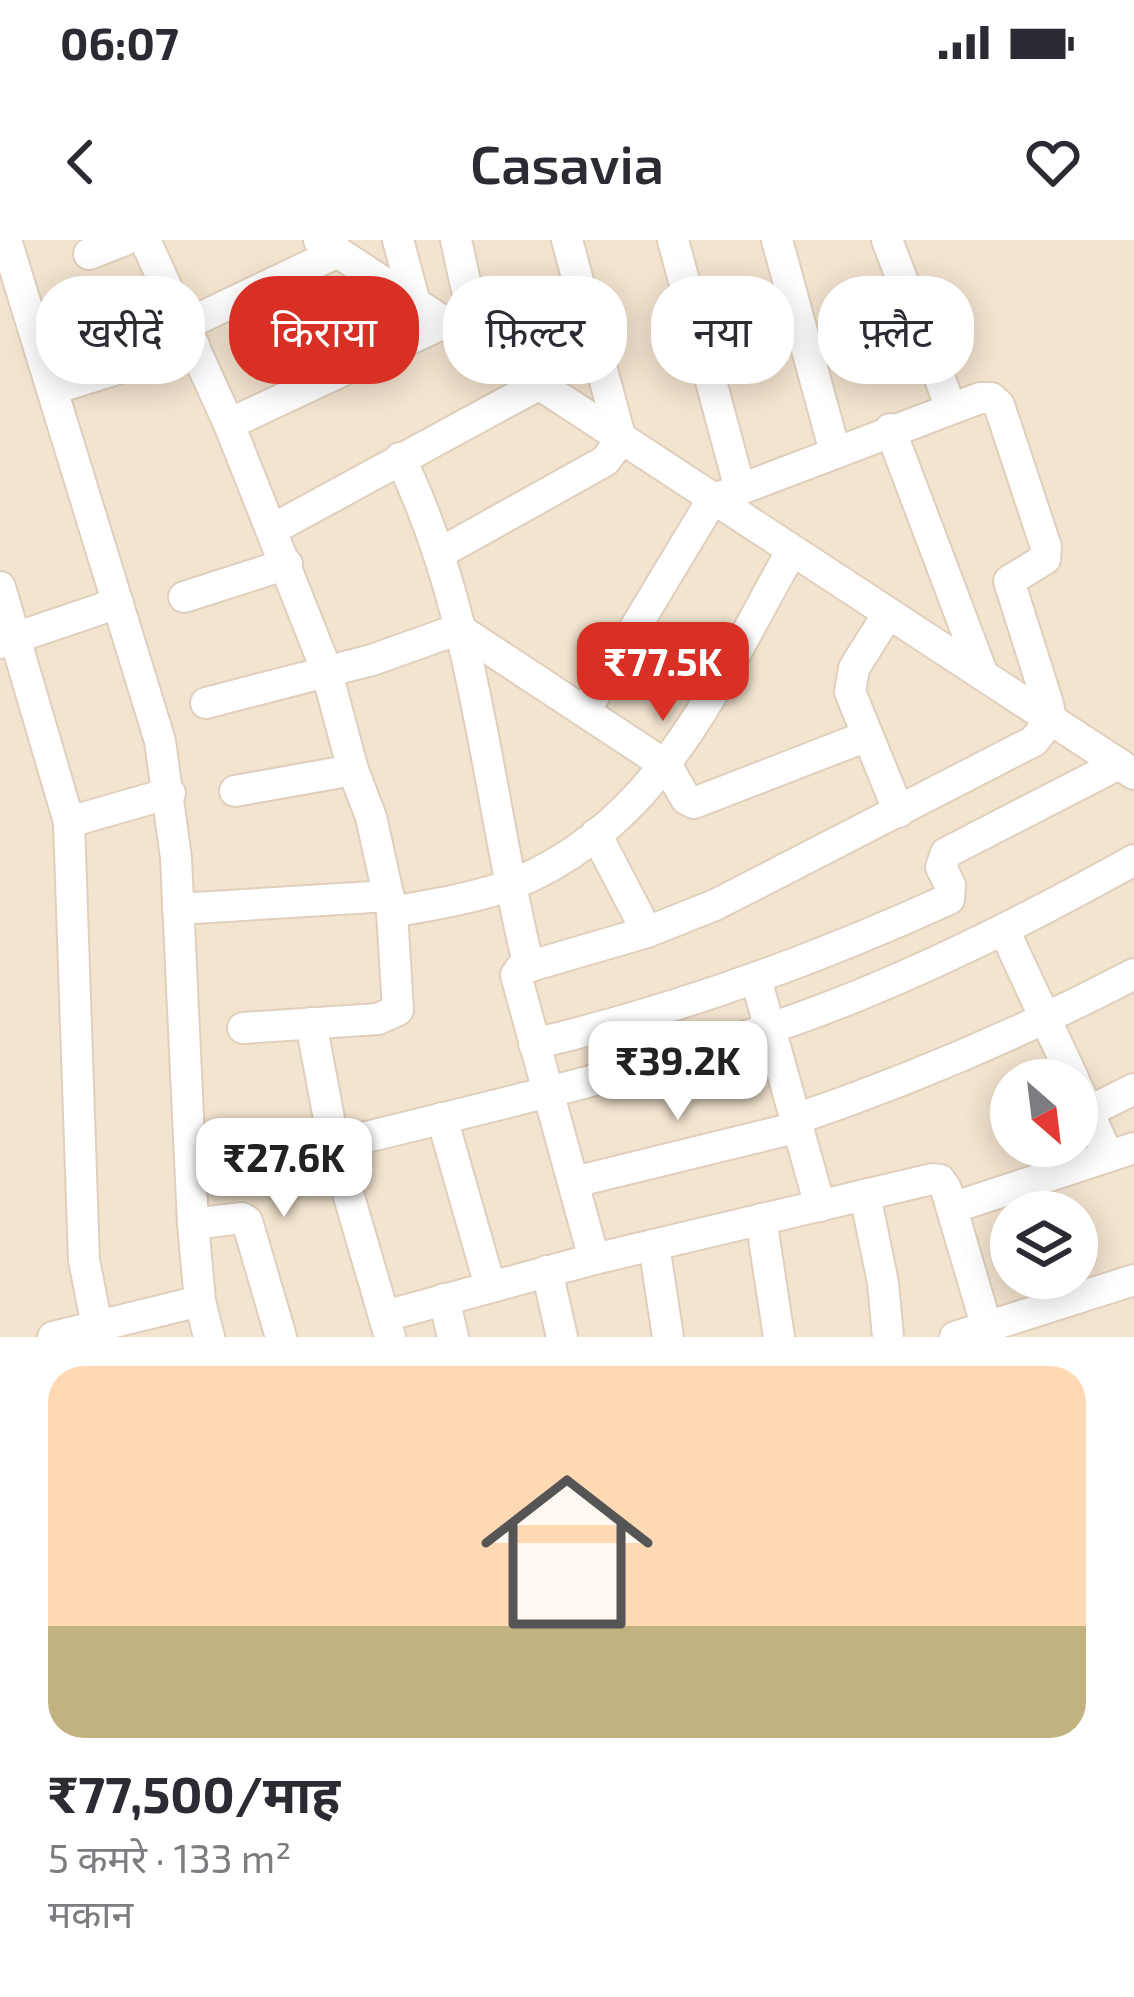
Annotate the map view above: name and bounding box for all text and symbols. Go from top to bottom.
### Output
text: 06:07 [60,15,179,69]
icon: back [48,129,114,195]
icon: heart [1020,129,1086,195]
text: Casavia [470,130,664,195]
chip: खरीदें [36,276,205,384]
chip: किराया [229,276,419,384]
chip: फ़िल्टर [443,276,627,384]
chip: नया [651,276,794,384]
chip: फ़्लैट [818,276,974,384]
pin: ₹77.5K [565,622,761,724]
text: ₹77.5K [604,637,722,684]
pin: ₹39.2K [580,1021,776,1123]
text: ₹39.2K [615,1036,741,1083]
north arrow [990,1059,1098,1167]
map controls [990,1059,1098,1299]
pin: ₹27.6K [186,1118,382,1220]
text: ₹27.6K [223,1133,345,1180]
button: layers [990,1191,1098,1299]
icon: home [459,1444,675,1660]
text: ₹77,500/माह [48,1762,340,1823]
text: 5 कमरे · 133 m² [48,1834,291,1881]
text: मकान [48,1889,133,1936]

